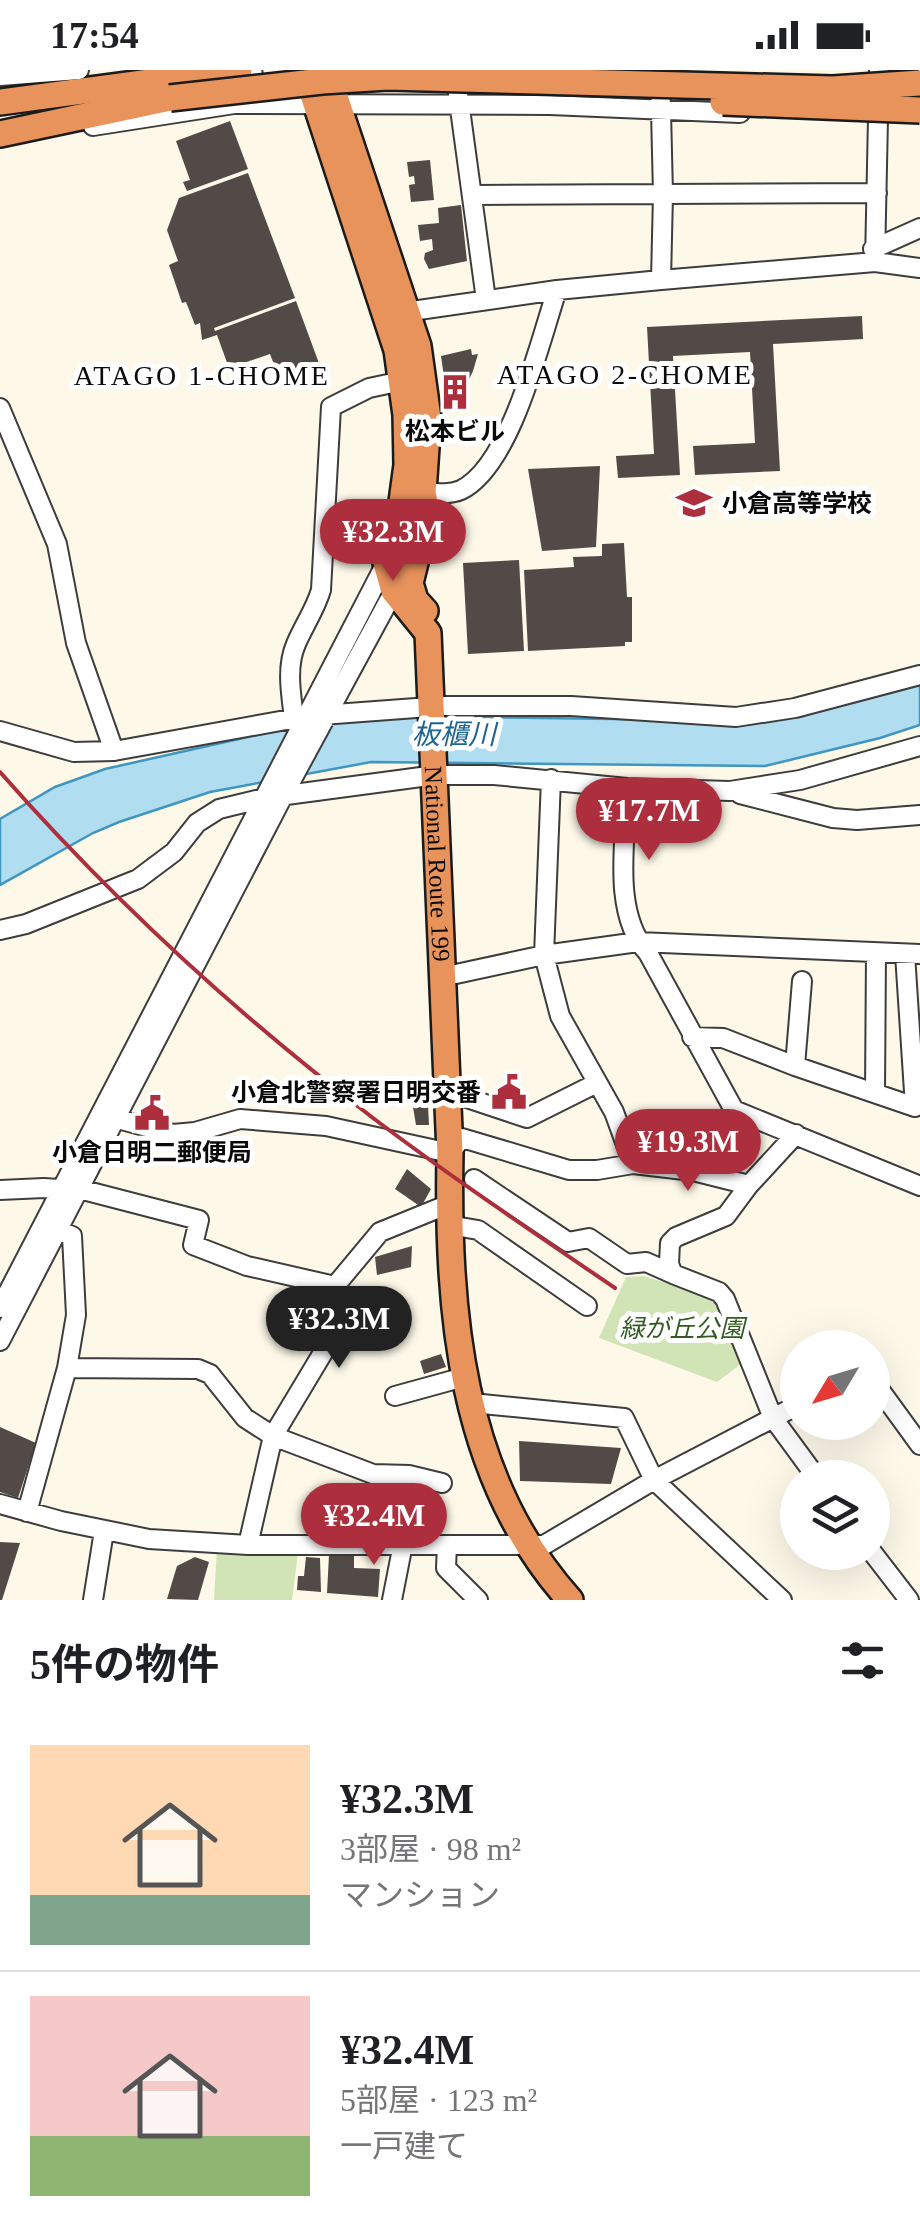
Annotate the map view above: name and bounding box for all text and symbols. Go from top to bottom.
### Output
text: 17:54 [50,14,139,56]
district label: ATAGO 2-CHOME [497,359,753,390]
district label: ATAGO 1-CHOME [74,360,330,391]
building icon: 松本ビル [436,373,474,411]
place label: 松本ビル [405,418,505,445]
school or university icon: 小倉高等学校 [675,484,713,522]
place label: 小倉高等学校 [722,490,872,517]
pin: ¥32.3M [312,499,474,584]
text: ¥32.3M [342,513,444,549]
water label: 板櫃川 [412,719,499,750]
street label: National Route 199 [420,765,455,962]
pin: ¥17.7M [568,778,730,863]
text: ¥17.7M [598,792,700,828]
public building icon: 小倉北警察署日明交番 [490,1073,528,1111]
place label: 小倉北警察署日明交番 [231,1079,481,1106]
public building icon: 小倉日明二郵便局 [133,1094,171,1132]
pin: ¥19.3M [607,1109,769,1194]
text: ¥19.3M [637,1123,739,1159]
place label: 小倉日明二郵便局 [52,1139,252,1166]
pin: ¥32.3M [258,1286,420,1371]
text: ¥32.3M [288,1300,390,1336]
park label: 緑が丘公園 [619,1315,747,1342]
north arrow [780,1330,890,1440]
map controls [780,1330,890,1570]
button: layers [780,1460,890,1570]
pin: ¥32.4M [293,1483,455,1568]
text: ¥32.4M [323,1497,425,1533]
icon: filters [835,1633,890,1688]
text: 5件の物件 [30,1642,219,1688]
text: ¥32.3M [340,1776,474,1822]
icon: home [110,1785,230,1905]
text: 3部屋 · 98 m² [340,1831,521,1867]
text: マンション [340,1877,500,1913]
text: ¥32.4M [340,2027,474,2073]
icon: home [110,2036,230,2156]
text: 5部屋 · 123 m² [340,2082,537,2118]
text: 一戸建て [340,2128,468,2164]

